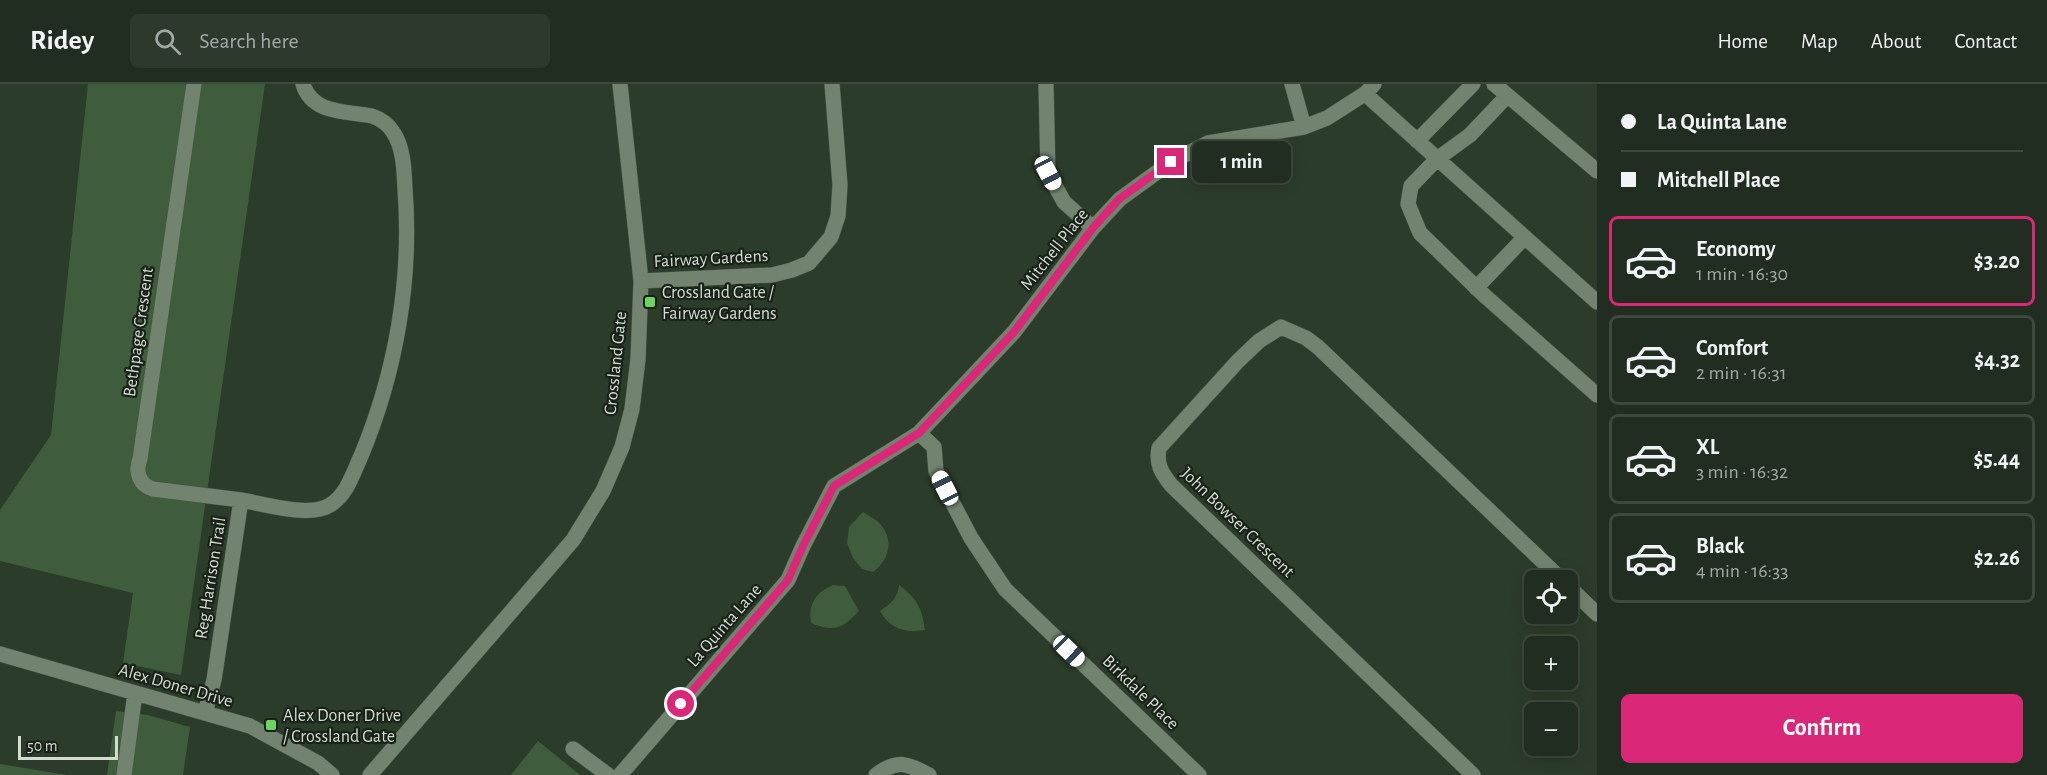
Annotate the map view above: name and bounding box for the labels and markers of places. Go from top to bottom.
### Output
place label: Crossland Gate / Fairway Gardens [662,284,777,323]
marker: Crossland Gate / Fairway Gardens [643,295,657,309]
place label: Alex Doner Drive / Crossland Gate [283,707,401,746]
marker: Alex Doner Drive / Crossland Gate [264,718,278,732]

